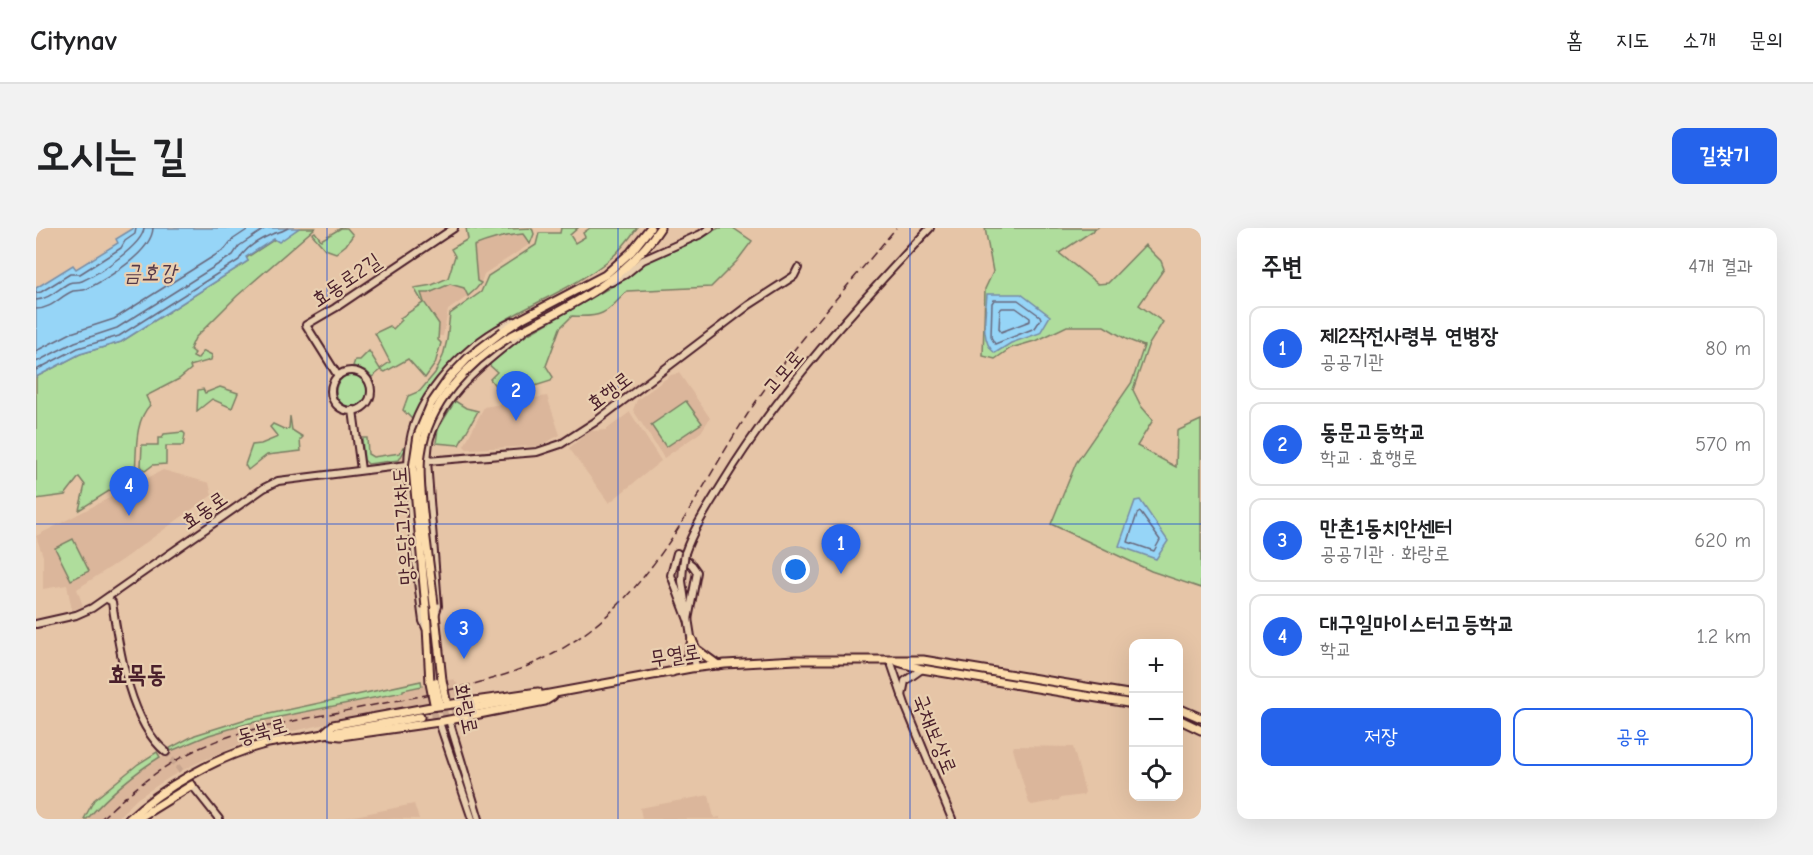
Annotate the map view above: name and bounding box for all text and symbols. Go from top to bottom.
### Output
text: Citynav [30,25,117,57]
text: 홈 [1566,28,1583,52]
text: 지도 [1616,28,1649,52]
text: 소개 [1682,28,1716,52]
text: 문의 [1749,28,1783,52]
button: 길찾기 [1672,128,1777,184]
text: 오시는 길 [36,131,186,180]
street label: 효동로2길 [307,248,385,312]
text: 주변 [1261,252,1303,282]
text: 4개 결과 [1688,255,1753,278]
water label: 금호강 [123,260,179,286]
text: 제2작전사령부 연병장 [1320,323,1498,349]
text: 1 [1279,337,1286,360]
text: 80 m [1705,337,1751,360]
street label: 고모로 [758,345,808,399]
text: 공공기관 [1320,350,1384,373]
street label: 효행로 [582,366,636,416]
pin: 2 [496,372,536,421]
text: 동문고등학교 [1320,419,1426,445]
text: 2 [1278,433,1287,456]
text: 570 m [1695,433,1751,456]
text: 학교 · 효행로 [1320,446,1417,469]
pin: 4 [110,466,148,516]
street label: 망우당고가차도 [387,466,419,586]
street label: 효동로 [176,486,232,534]
text: 만촌1동치안센터 [1320,515,1453,541]
pin: 1 [822,524,860,574]
text: 3 [1278,529,1287,552]
text: 620 m [1694,529,1751,552]
text: 공공기관 · 화랑로 [1320,542,1450,565]
your location [781,555,810,584]
pin: 3 [444,610,484,659]
text: 대구일마이스터고등학교 [1320,611,1515,637]
text: 4 [1278,625,1287,648]
text: 1.2 km [1697,625,1751,648]
text: 학교 [1320,638,1352,661]
street label: 무열로 [648,639,702,671]
map controls [1129,639,1183,801]
button: + [1129,639,1183,693]
district label: 효목동 [108,660,166,688]
street label: 화랑로 [449,682,483,736]
street label: 국채보상로 [908,690,962,778]
button: − [1129,693,1183,747]
button: 저장 [1261,708,1501,766]
button: 공유 [1513,708,1753,766]
street label: 동북로 [234,713,290,749]
button: locate [1129,747,1183,801]

